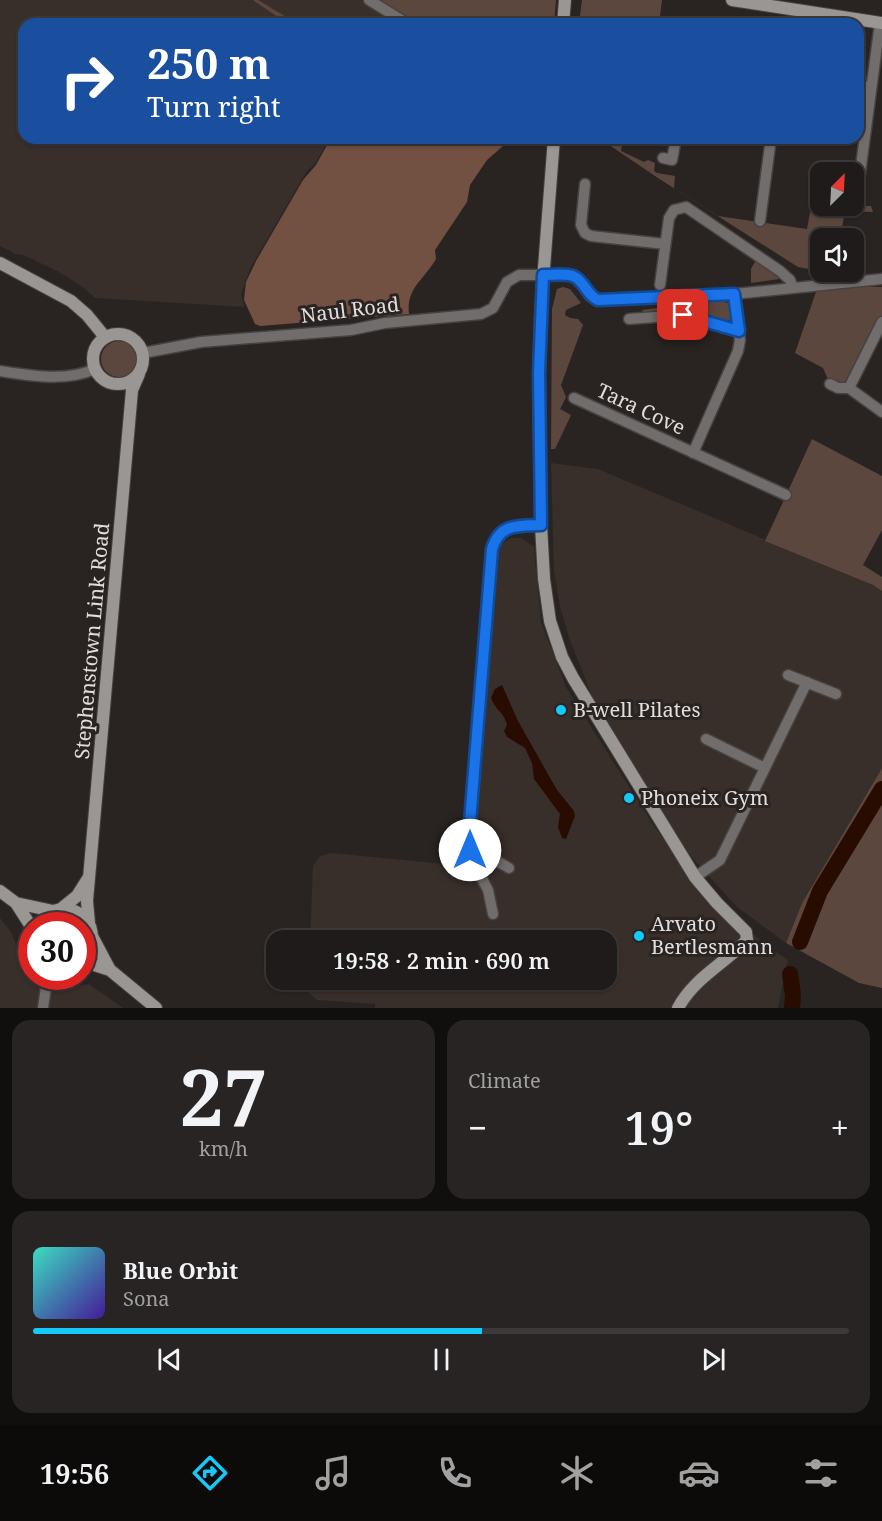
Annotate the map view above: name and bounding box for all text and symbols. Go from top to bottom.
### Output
text: 250 m [147,34,271,91]
icon: right [48,42,126,120]
text: Turn right [147,88,280,125]
north arrow [810,162,864,216]
map controls [810,162,864,282]
button: sound [810,228,864,282]
pin [657,289,708,340]
street label: Naul Road [299,290,401,329]
icon: arrive [666,298,699,331]
street label: Tara Cove [593,376,690,441]
street label: Stephenstown Link Road [68,522,115,760]
place label: B-well Pilates [573,696,701,723]
marker: B-well Pilates [554,703,568,717]
place label: Phoneix Gym [641,784,769,811]
marker: Phoneix Gym [622,791,636,805]
position arrow [438,818,502,882]
place label: Arvato Bertlesmann [651,910,773,960]
speed limit sign: 30 [18,912,96,990]
marker: Arvato Bertlesmann [632,929,646,943]
text: 19:58 · 2 min · 690 m [333,945,550,975]
text: 27 [179,1043,268,1149]
text: Climate [468,1067,541,1094]
text: 19° [624,1097,693,1158]
text: − [468,1105,487,1150]
text: + [831,1105,849,1150]
text: km/h [199,1135,248,1162]
text: Blue Orbit [123,1255,238,1285]
text: Sona [123,1285,170,1312]
icon: previous [153,1343,186,1376]
icon: pause [425,1343,458,1376]
icon: next [697,1343,730,1376]
icon: directions [189,1452,231,1494]
icon: music [312,1452,354,1494]
icon: phone [434,1452,476,1494]
icon: climate [556,1452,598,1494]
icon: car [678,1452,720,1494]
icon: filters [800,1452,842,1494]
text: 19:56 [40,1455,109,1492]

